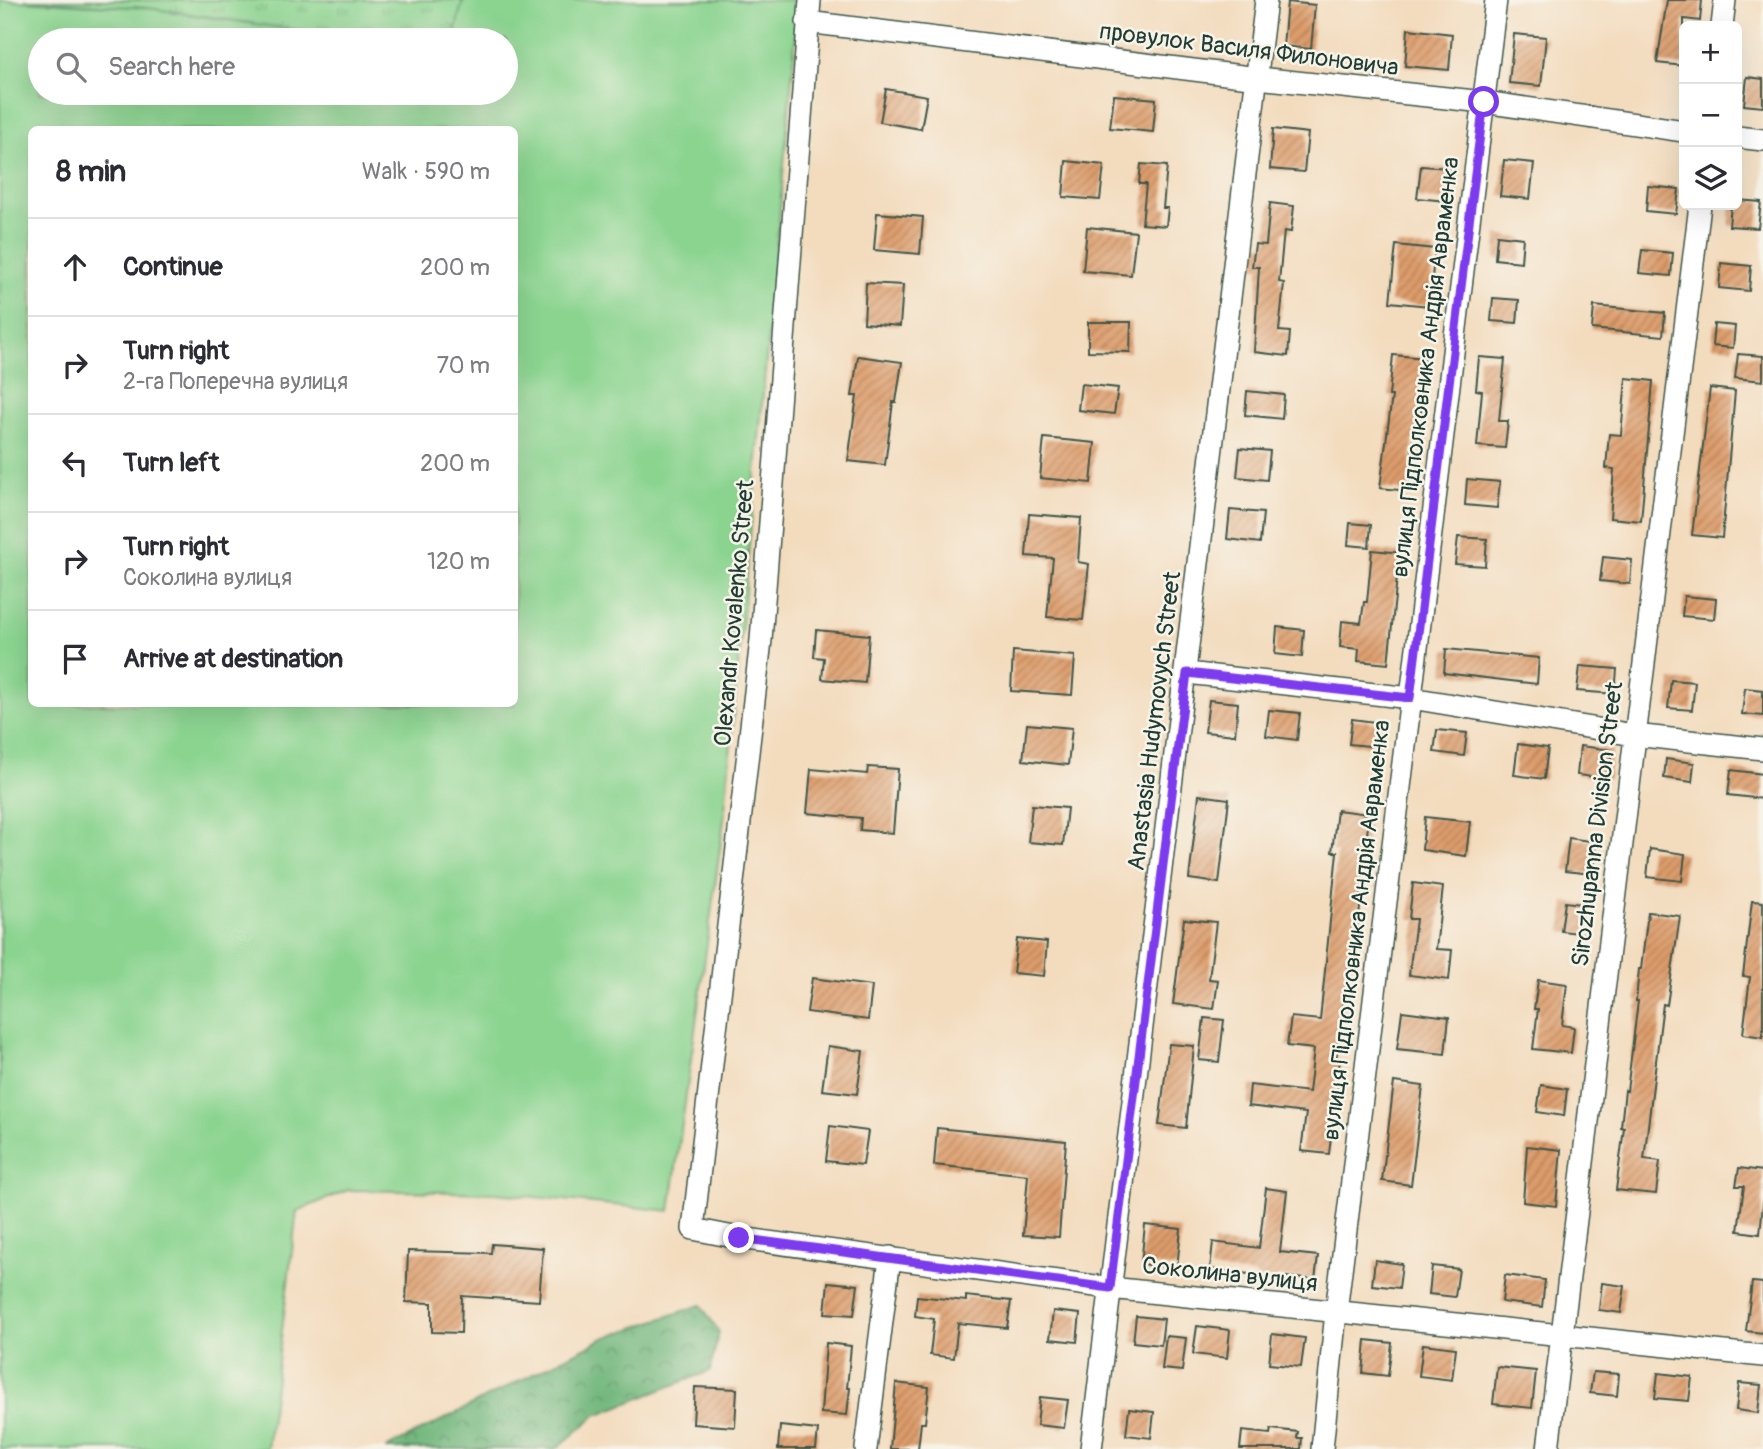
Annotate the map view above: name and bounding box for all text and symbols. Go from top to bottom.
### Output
street label: провулок Василя Филоновича [1098,17,1400,82]
map controls [1679,21,1742,210]
button: + [1679,21,1742,84]
search box [28,28,518,105]
icon: search [52,48,90,86]
text: Search here [108,51,235,83]
button: − [1679,84,1742,147]
route start [1468,86,1499,117]
button: layers [1679,147,1742,210]
text: 8 min [56,153,126,190]
street label: вулиця Підполковника Андрія Авраменка [1385,155,1466,579]
text: Walk · 590 m [362,157,490,186]
icon: ahead [56,248,94,286]
text: Continue [123,251,223,283]
text: 200 m [420,253,490,282]
text: Turn right [123,335,229,367]
icon: right [56,346,94,384]
text: 70 m [437,351,490,380]
text: 2-га Поперечна вулиця [123,367,348,396]
icon: left [56,444,94,482]
text: Turn left [123,447,219,479]
text: 200 m [420,449,490,478]
street label: Olexandr Kovalenko Street [708,478,761,748]
text: Turn right [123,531,229,563]
icon: right [56,542,94,580]
text: 120 m [427,547,490,576]
text: Соколина вулиця [123,563,292,592]
street label: Anastasia Hudymovych Street [1122,569,1187,872]
icon: arrive [56,640,94,678]
text: Arrive at destination [123,643,343,675]
street label: Sirozhupanna Division Street [1566,680,1629,968]
street label: вулиця Підполковника Андрія Авраменка [1316,718,1397,1142]
route end [723,1222,754,1253]
street label: Соколина вулиця [1141,1251,1319,1298]

